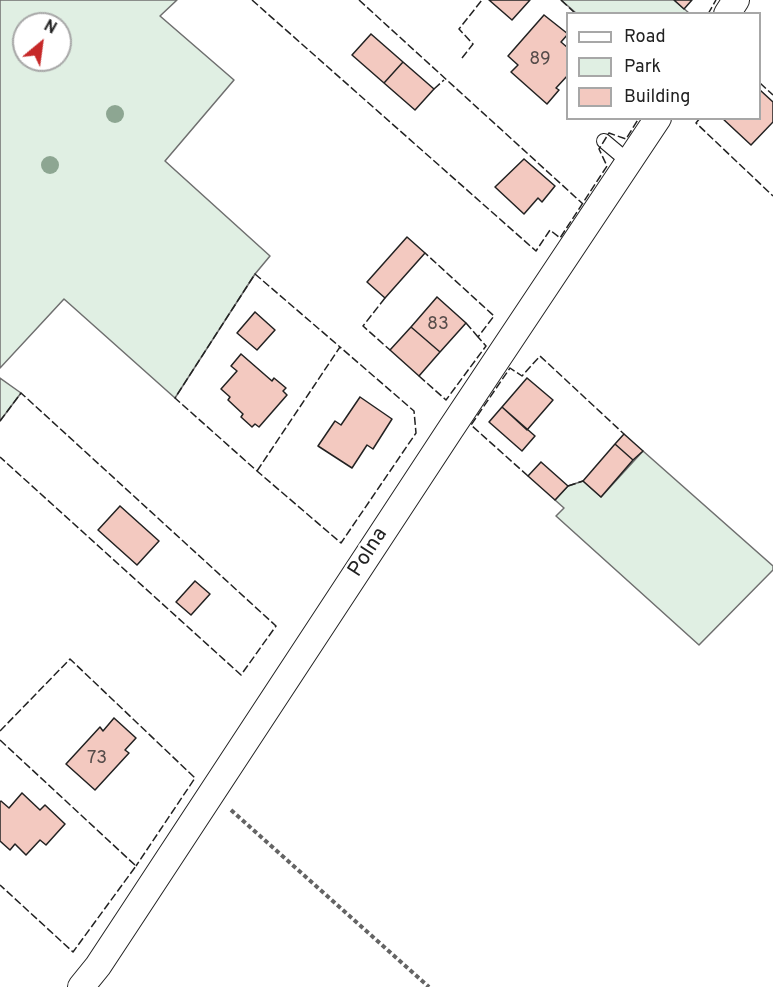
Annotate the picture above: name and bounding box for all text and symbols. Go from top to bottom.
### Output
north arrow [12,12,72,72]
legend [566,12,761,120]
text: N [40,16,60,40]
text: Road [624,26,666,49]
house number: 89 [529,49,551,71]
text: Park [624,56,661,79]
text: Building [624,86,690,109]
house number: 83 [427,314,449,336]
street label: Polna [344,524,394,582]
house number: 73 [87,748,107,770]

